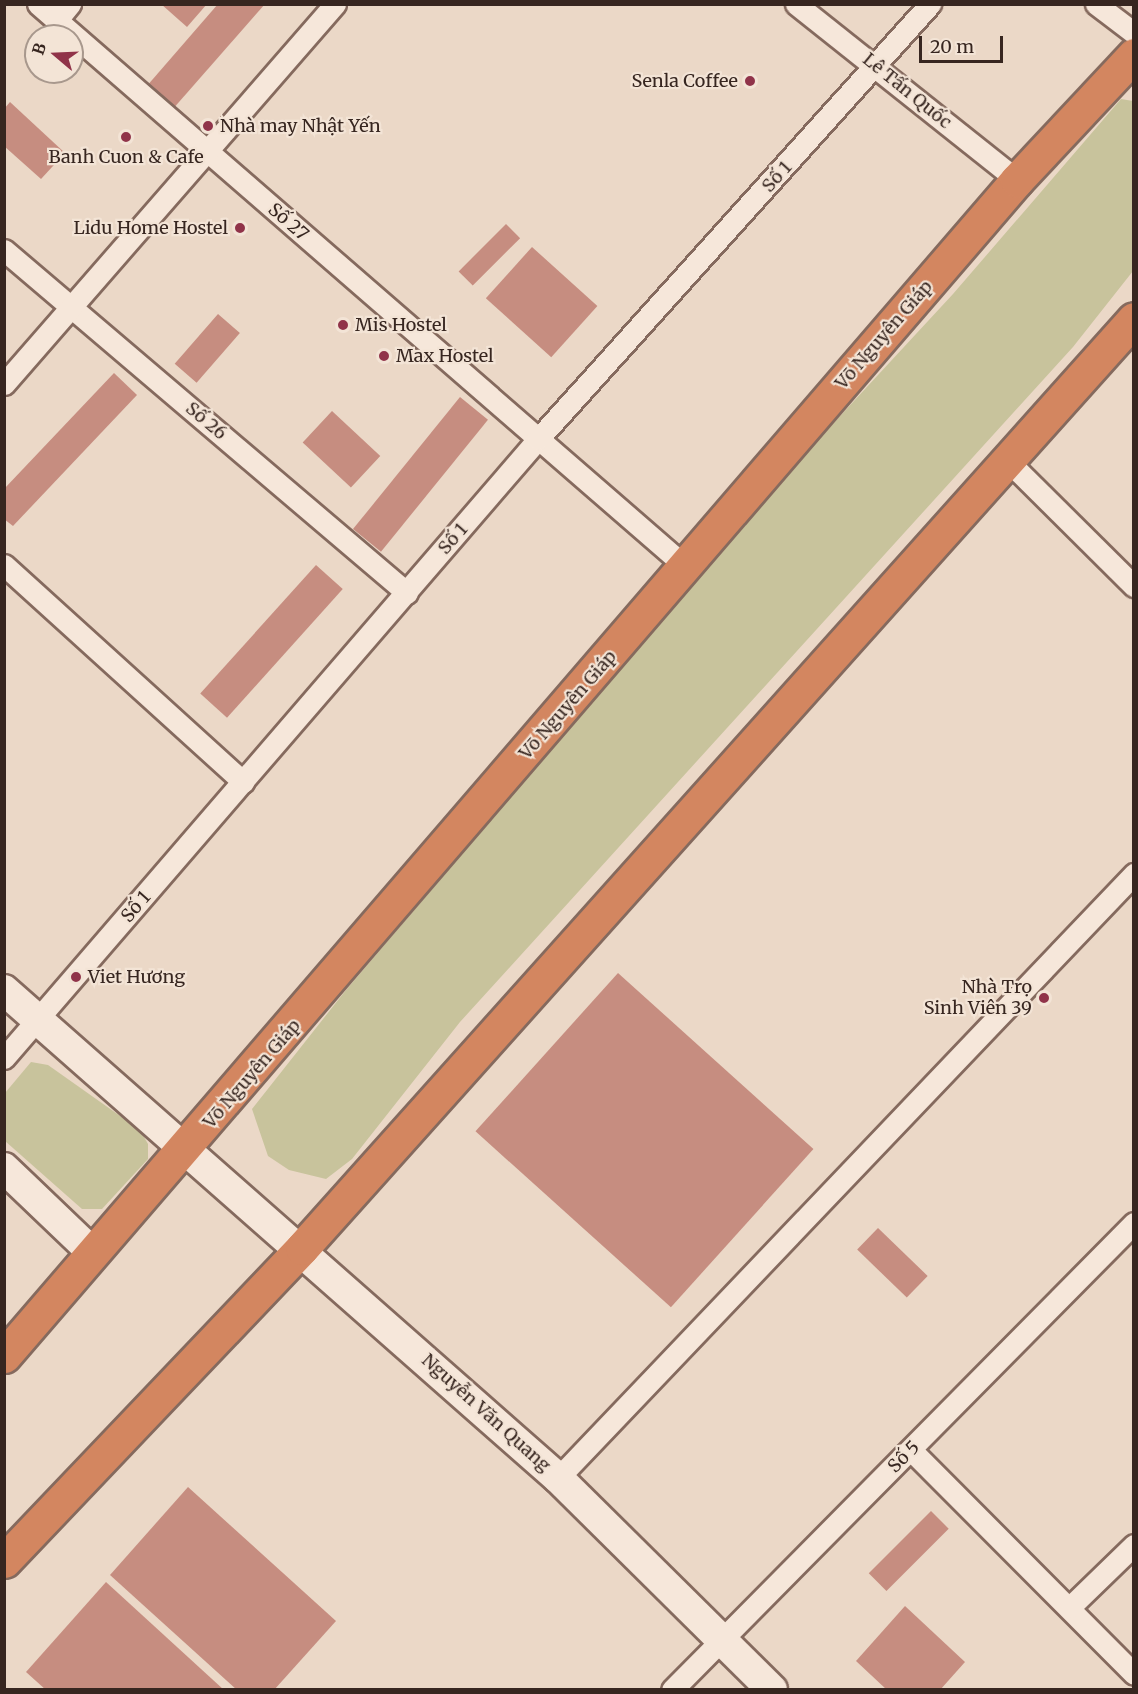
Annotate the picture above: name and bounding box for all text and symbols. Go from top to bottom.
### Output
north arrow [24,24,84,84]
scale bar [922,24,1006,62]
text: 20 m [930,35,974,58]
text: B [28,40,50,57]
street label: Lê Tấn Quốc [858,49,956,133]
place label: Senla Coffee [632,70,738,92]
marker: Senla Coffee [743,74,757,88]
place label: Nhà may Nhật Yến [220,115,381,137]
marker: Nhà may Nhật Yến [201,119,215,133]
marker: Banh Cuon & Cafe [119,130,133,144]
place label: Banh Cuon & Cafe [48,146,204,168]
street label: Số 1 [758,157,796,197]
street label: Số 27 [264,199,312,245]
place label: Lidu Home Hostel [74,217,228,239]
marker: Lidu Home Hostel [233,221,247,235]
street label: Võ Nguyên Giáp [831,276,937,394]
place label: Mis Hostel [355,314,447,336]
marker: Mis Hostel [336,318,350,332]
place label: Max Hostel [396,345,494,367]
marker: Max Hostel [377,349,391,363]
street label: Số 26 [181,398,231,444]
street label: Số 1 [434,519,472,559]
street label: Võ Nguyên Giáp [515,646,621,764]
street label: Số 1 [117,887,155,927]
place label: Viet Hương [88,966,185,988]
marker: Viet Hương [69,970,83,984]
place label: Nhà Trọ Sinh Viên 39 [924,977,1032,1020]
marker: Nhà Trọ Sinh Viên 39 [1037,991,1051,1005]
street label: Võ Nguyên Giáp [199,1015,305,1133]
street label: Nguyễn Văn Quang [417,1350,555,1476]
street label: Số 5 [884,1437,924,1477]

